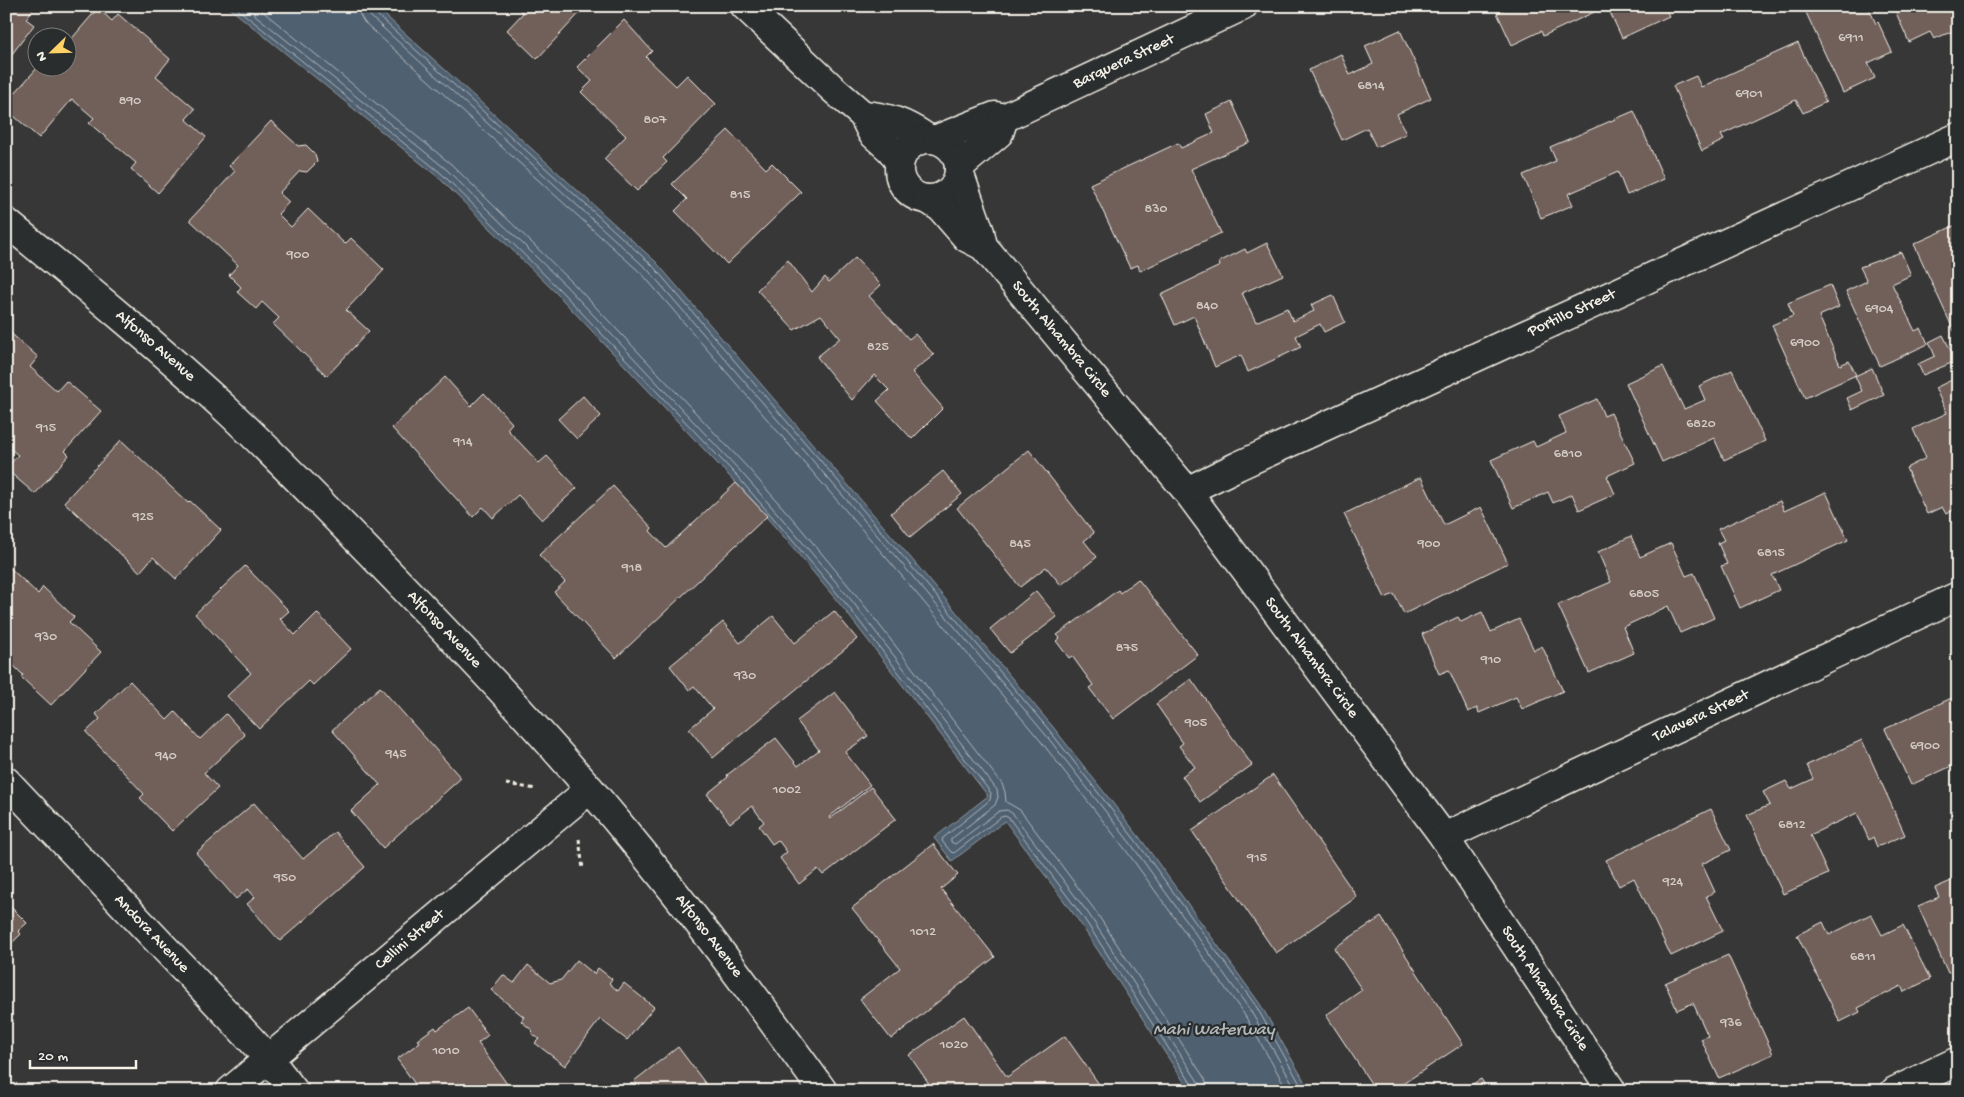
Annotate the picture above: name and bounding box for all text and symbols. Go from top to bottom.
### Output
north arrow [28,28,78,78]
street label: Barquera Street [1070,29,1179,94]
house number: 6911 [1838,30,1864,47]
text: N [33,49,52,64]
house number: 6814 [1357,78,1385,95]
house number: 6901 [1735,86,1763,103]
house number: 890 [119,93,141,110]
house number: 807 [644,112,667,129]
house number: 815 [730,187,750,204]
house number: 830 [1145,201,1167,218]
house number: 900 [286,247,310,264]
street label: South Alhambra Circle [1007,277,1115,402]
street label: Portillo Street [1524,284,1620,342]
house number: 840 [1196,298,1218,315]
house number: 6904 [1865,301,1894,318]
street label: Alfonso Avenue [111,306,200,387]
house number: 6900 [1790,335,1820,352]
house number: 825 [867,339,889,356]
house number: 6820 [1686,416,1716,433]
house number: 915 [35,420,56,437]
house number: 914 [452,434,473,451]
house number: 6810 [1554,446,1582,463]
house number: 925 [131,509,154,526]
house number: 845 [1009,536,1031,553]
house number: 900 [1417,536,1441,553]
house number: 6815 [1757,545,1785,562]
house number: 918 [621,560,642,577]
house number: 6805 [1629,586,1659,603]
street label: Alfonso Avenue [403,587,486,673]
street label: South Alhambra Circle [1260,594,1363,723]
house number: 930 [34,629,57,646]
house number: 875 [1116,640,1138,657]
house number: 910 [1480,652,1501,669]
house number: 930 [733,668,756,685]
street label: Talavera Street [1649,685,1754,748]
house number: 905 [1184,715,1207,732]
house number: 6900 [1910,738,1940,755]
house number: 945 [385,746,407,763]
house number: 940 [154,748,177,765]
house number: 1002 [772,782,801,799]
house number: 6812 [1778,817,1806,834]
house number: 915 [1246,850,1267,867]
house number: 950 [273,870,296,887]
house number: 924 [1662,874,1684,891]
street label: Andora Avenue [110,891,193,978]
street label: Alfonso Avenue [670,891,747,982]
street label: Cellini Street [371,904,450,975]
street label: South Alhambra Circle [1496,923,1593,1055]
house number: 1012 [909,924,936,941]
house number: 6811 [1850,949,1876,966]
house number: 936 [1719,1015,1743,1032]
water label: Mahi Waterway [1153,1020,1276,1041]
scale bar [30,1037,136,1069]
house number: 1020 [939,1037,968,1054]
house number: 1010 [431,1043,460,1060]
text: 20 m [38,1048,68,1066]

